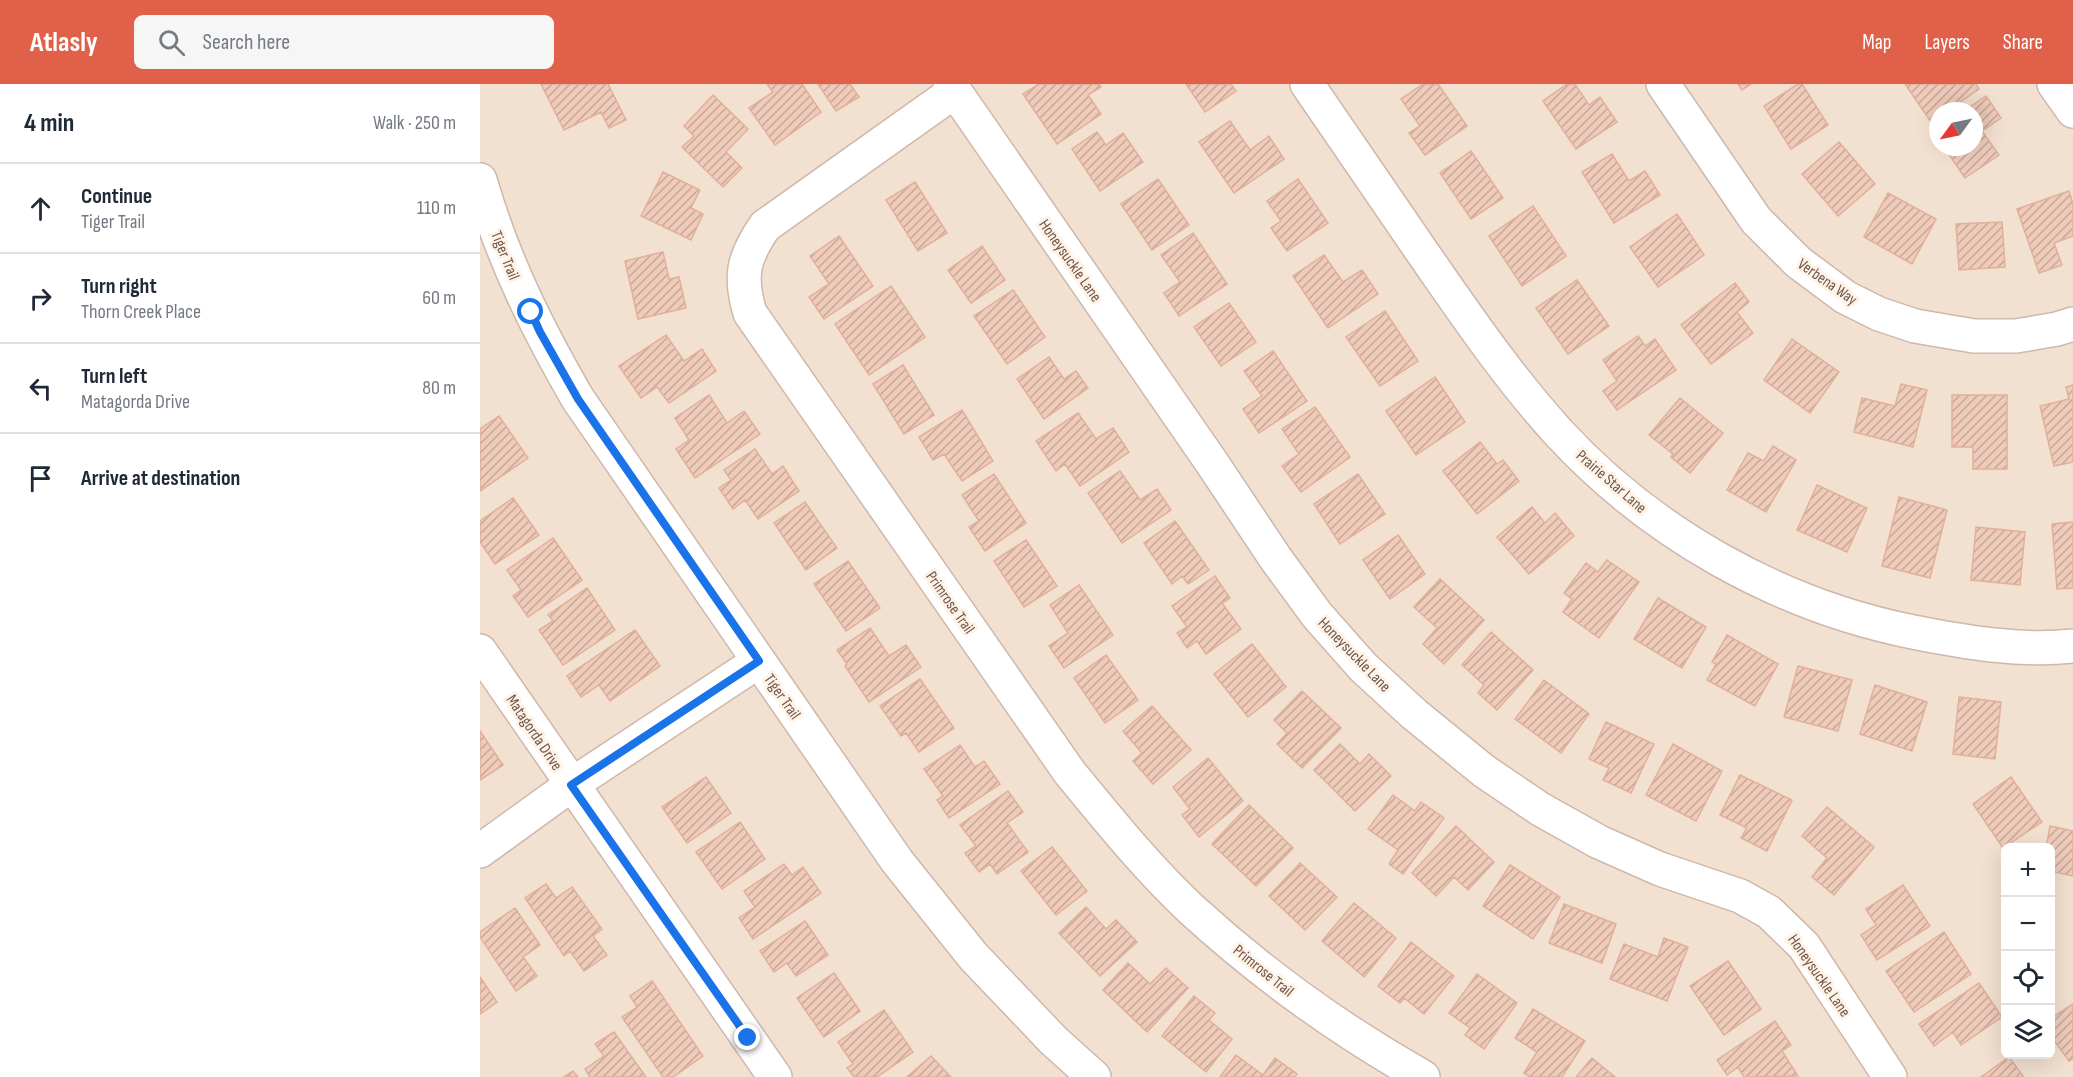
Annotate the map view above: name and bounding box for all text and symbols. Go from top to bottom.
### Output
search box [134,15,554,69]
text: Atlasly [30,26,98,59]
icon: search [155,26,188,59]
text: Search here [203,29,290,56]
text: Map [1862,30,1891,55]
text: Layers [1924,30,1970,55]
text: Share [2003,30,2043,55]
north arrow [1929,102,1983,156]
text: 4 min [24,108,74,139]
text: Walk · 250 m [373,111,456,135]
text: Continue [81,183,152,210]
icon: ahead [24,192,57,225]
text: 110 m [417,196,456,220]
text: Tiger Trail [81,210,145,234]
street label: Honeysuckle Lane [1034,216,1105,306]
street label: Tiger Trail [486,228,523,283]
street label: Verbena Way [1794,255,1861,310]
text: Turn right [81,273,157,300]
icon: right [24,282,57,315]
text: 60 m [422,286,456,310]
route start [517,298,543,324]
text: Thorn Creek Place [81,300,201,324]
text: Turn left [81,363,147,390]
icon: left [24,372,57,405]
text: 80 m [422,376,456,400]
text: Matagorda Drive [81,390,190,414]
street label: Prairie Star Lane [1572,446,1650,518]
icon: arrive [24,462,57,495]
text: Arrive at destination [81,465,240,492]
street label: Primrose Trail [921,568,978,638]
street label: Honeysuckle Lane [1314,614,1394,696]
street label: Tiger Trail [759,670,804,723]
street label: Matagorda Drive [501,691,566,774]
map controls [2001,843,2055,1059]
button: + [2001,843,2055,897]
button: − [2001,897,2055,951]
street label: Honeysuckle Lane [1783,931,1854,1021]
street label: Primrose Trail [1229,941,1297,1001]
button: locate [2001,951,2055,1005]
button: layers [2001,1005,2055,1059]
route end [734,1024,760,1050]

